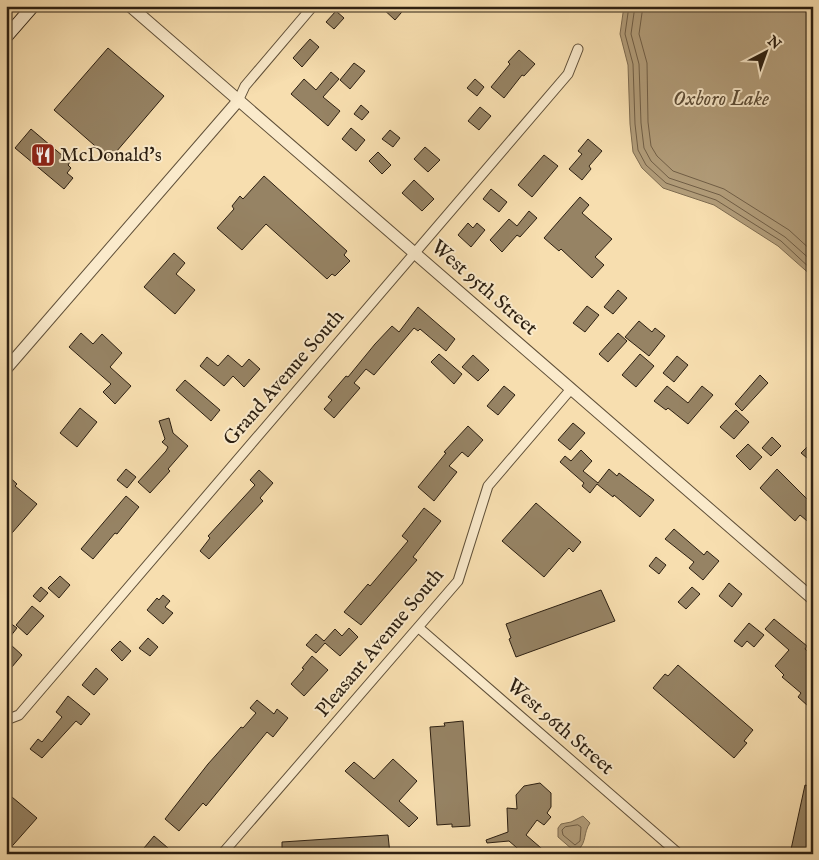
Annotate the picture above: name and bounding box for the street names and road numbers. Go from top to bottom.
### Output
street label: West 95th Street [426,235,543,341]
street label: Grand Avenue South [218,305,350,451]
street label: Pleasant Avenue South [310,563,450,723]
street label: West 96th Street [501,674,619,781]

